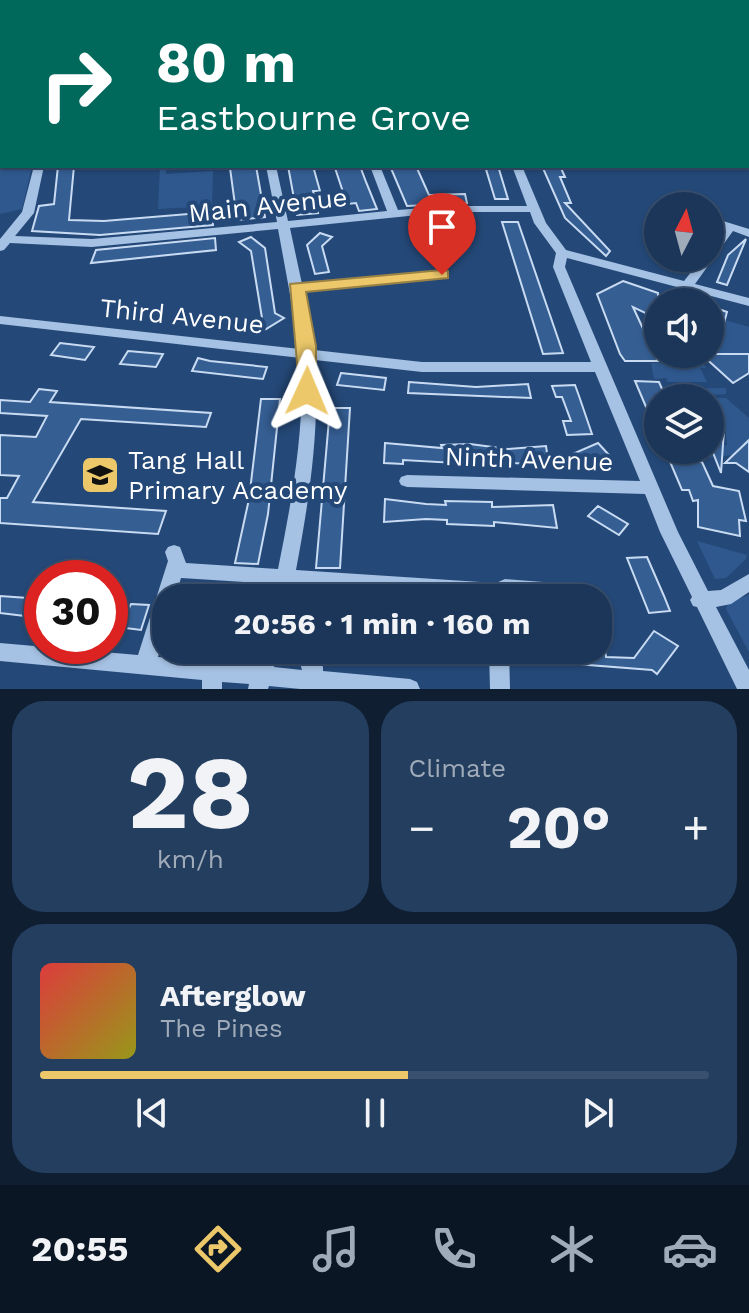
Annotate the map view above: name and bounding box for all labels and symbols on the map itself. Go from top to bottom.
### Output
street label: Main Avenue [187,182,349,228]
north arrow [644,192,724,272]
pin [408,193,476,275]
street label: Third Avenue [99,292,265,340]
position arrow [265,349,349,433]
street label: Ninth Avenue [444,441,614,477]
place label: Tang Hall Primary Academy [128,445,348,505]
school or university icon: Tang Hall Primary Academy [79,454,121,496]
speed limit sign: 30 [24,560,128,664]

